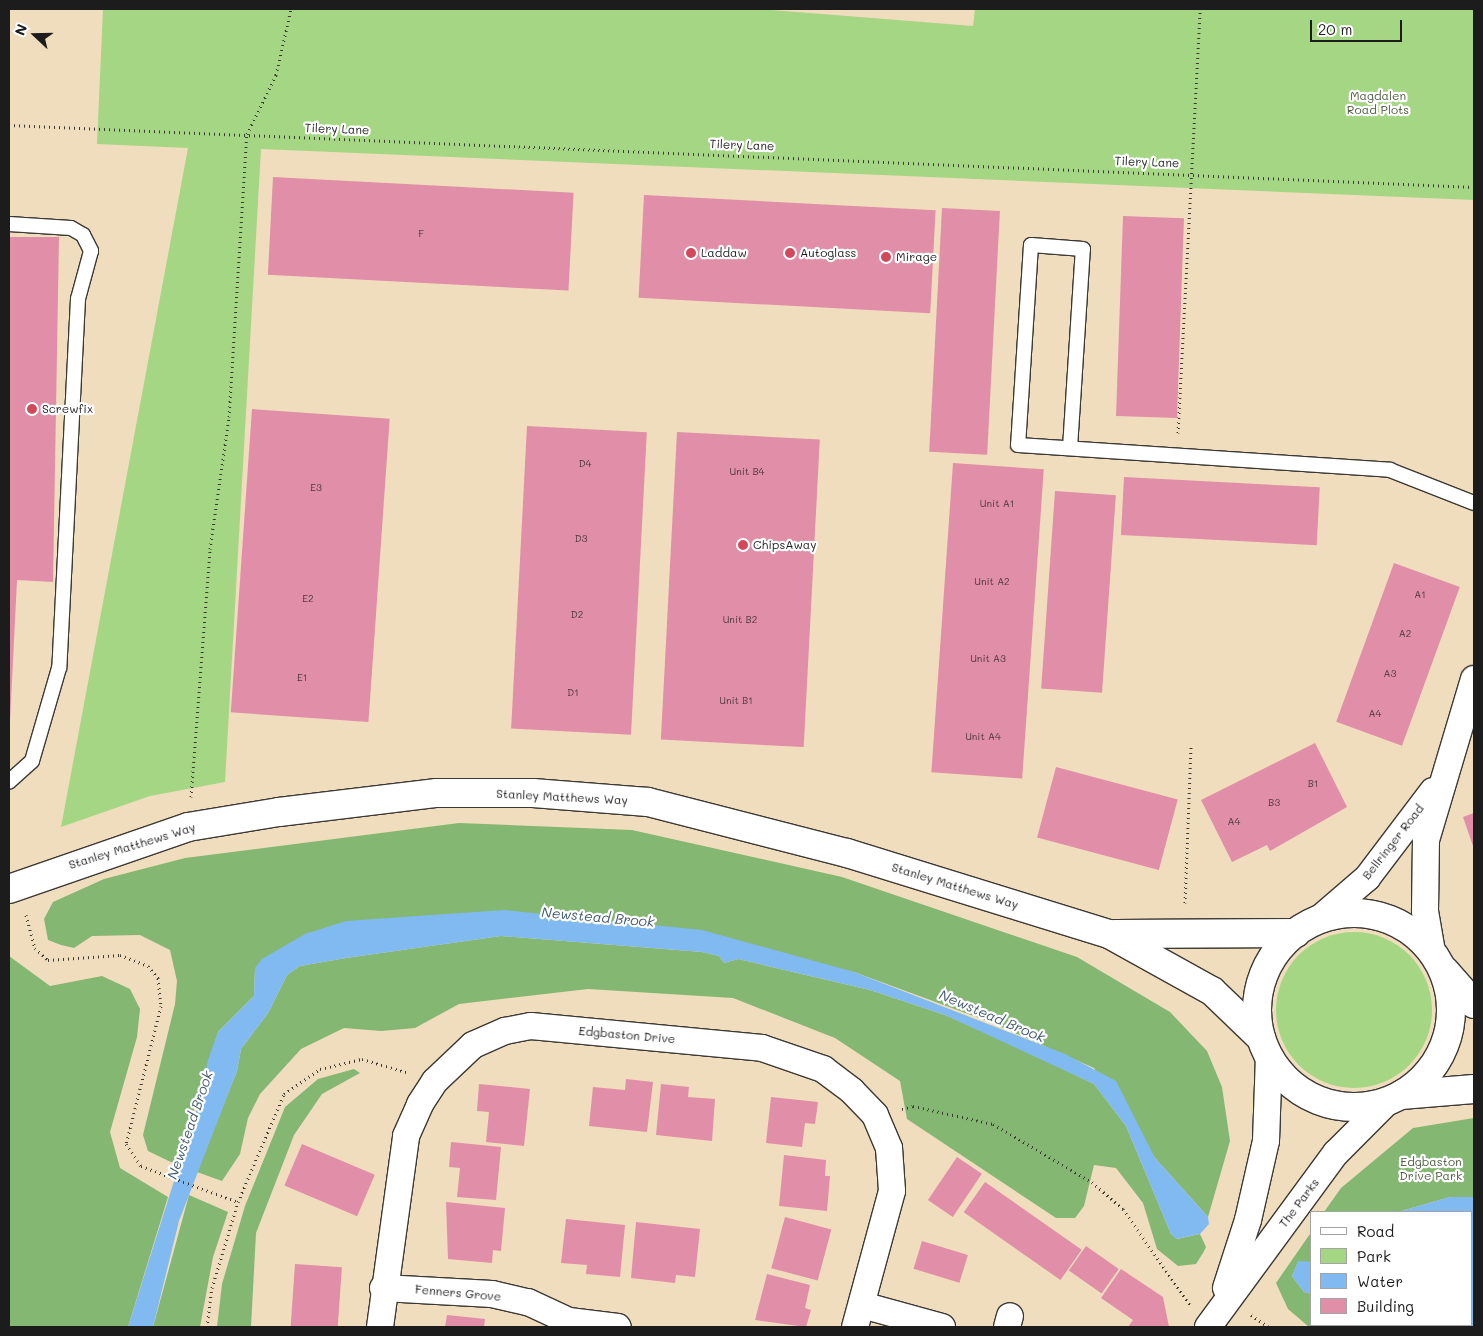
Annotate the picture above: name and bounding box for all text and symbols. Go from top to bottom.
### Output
north arrow [10,10,60,60]
scale bar [1313,10,1406,42]
text: 20 m [1318,19,1352,39]
text: N [10,21,31,38]
park label: Magdalen Road Plots [1347,89,1409,117]
street label: Tilery Lane [304,121,370,137]
street label: Tilery Lane [709,137,775,153]
street label: Tilery Lane [1114,154,1180,170]
house number: F [418,228,424,240]
place label: Laddaw [701,246,747,260]
place label: Autoglass [800,246,856,260]
marker: Laddaw [685,247,697,259]
marker: Autoglass [784,247,796,259]
place label: Mirage [896,250,937,264]
marker: Mirage [880,251,892,263]
place label: Screwfix [42,402,93,416]
marker: Screwfix [26,403,38,415]
house number: D4 [579,458,591,470]
house number: Unit B4 [730,466,764,478]
house number: E3 [310,482,322,494]
house number: Unit A1 [980,498,1014,510]
house number: D3 [575,533,587,545]
place label: ChipsAway [753,538,817,552]
marker: ChipsAway [737,539,749,551]
house number: Unit A2 [974,576,1010,588]
house number: A1 [1414,589,1426,601]
house number: E2 [302,593,314,605]
house number: D2 [571,609,583,621]
house number: Unit B2 [723,614,757,626]
house number: A2 [1399,628,1411,640]
house number: Unit A3 [970,653,1006,665]
house number: A3 [1384,668,1396,680]
house number: E1 [297,672,307,684]
house number: D1 [567,687,579,699]
house number: Unit B1 [719,695,753,707]
house number: A4 [1369,708,1381,720]
house number: Unit A4 [965,731,1001,743]
house number: B1 [1308,778,1318,790]
street label: Stanley Matthews Way [496,786,628,808]
house number: B3 [1268,797,1280,809]
street label: Bellringer Road [1359,802,1427,882]
house number: A4 [1228,816,1240,828]
street label: Stanley Matthews Way [67,820,197,872]
street label: Stanley Matthews Way [890,860,1020,912]
water label: Newstead Brook [541,904,655,930]
water label: Newstead Brook [937,986,1047,1046]
street label: Edgbaston Drive [578,1024,676,1046]
water label: Newstead Brook [164,1069,216,1181]
park label: Edgbaston Drive Park [1400,1155,1462,1183]
street label: The Parks [1276,1176,1322,1230]
legend [1310,1211,1473,1326]
text: Road [1357,1221,1394,1241]
text: Park [1357,1246,1391,1266]
text: Water [1357,1271,1403,1291]
street label: Fenners Grove [414,1282,502,1304]
text: Building [1357,1296,1414,1316]

